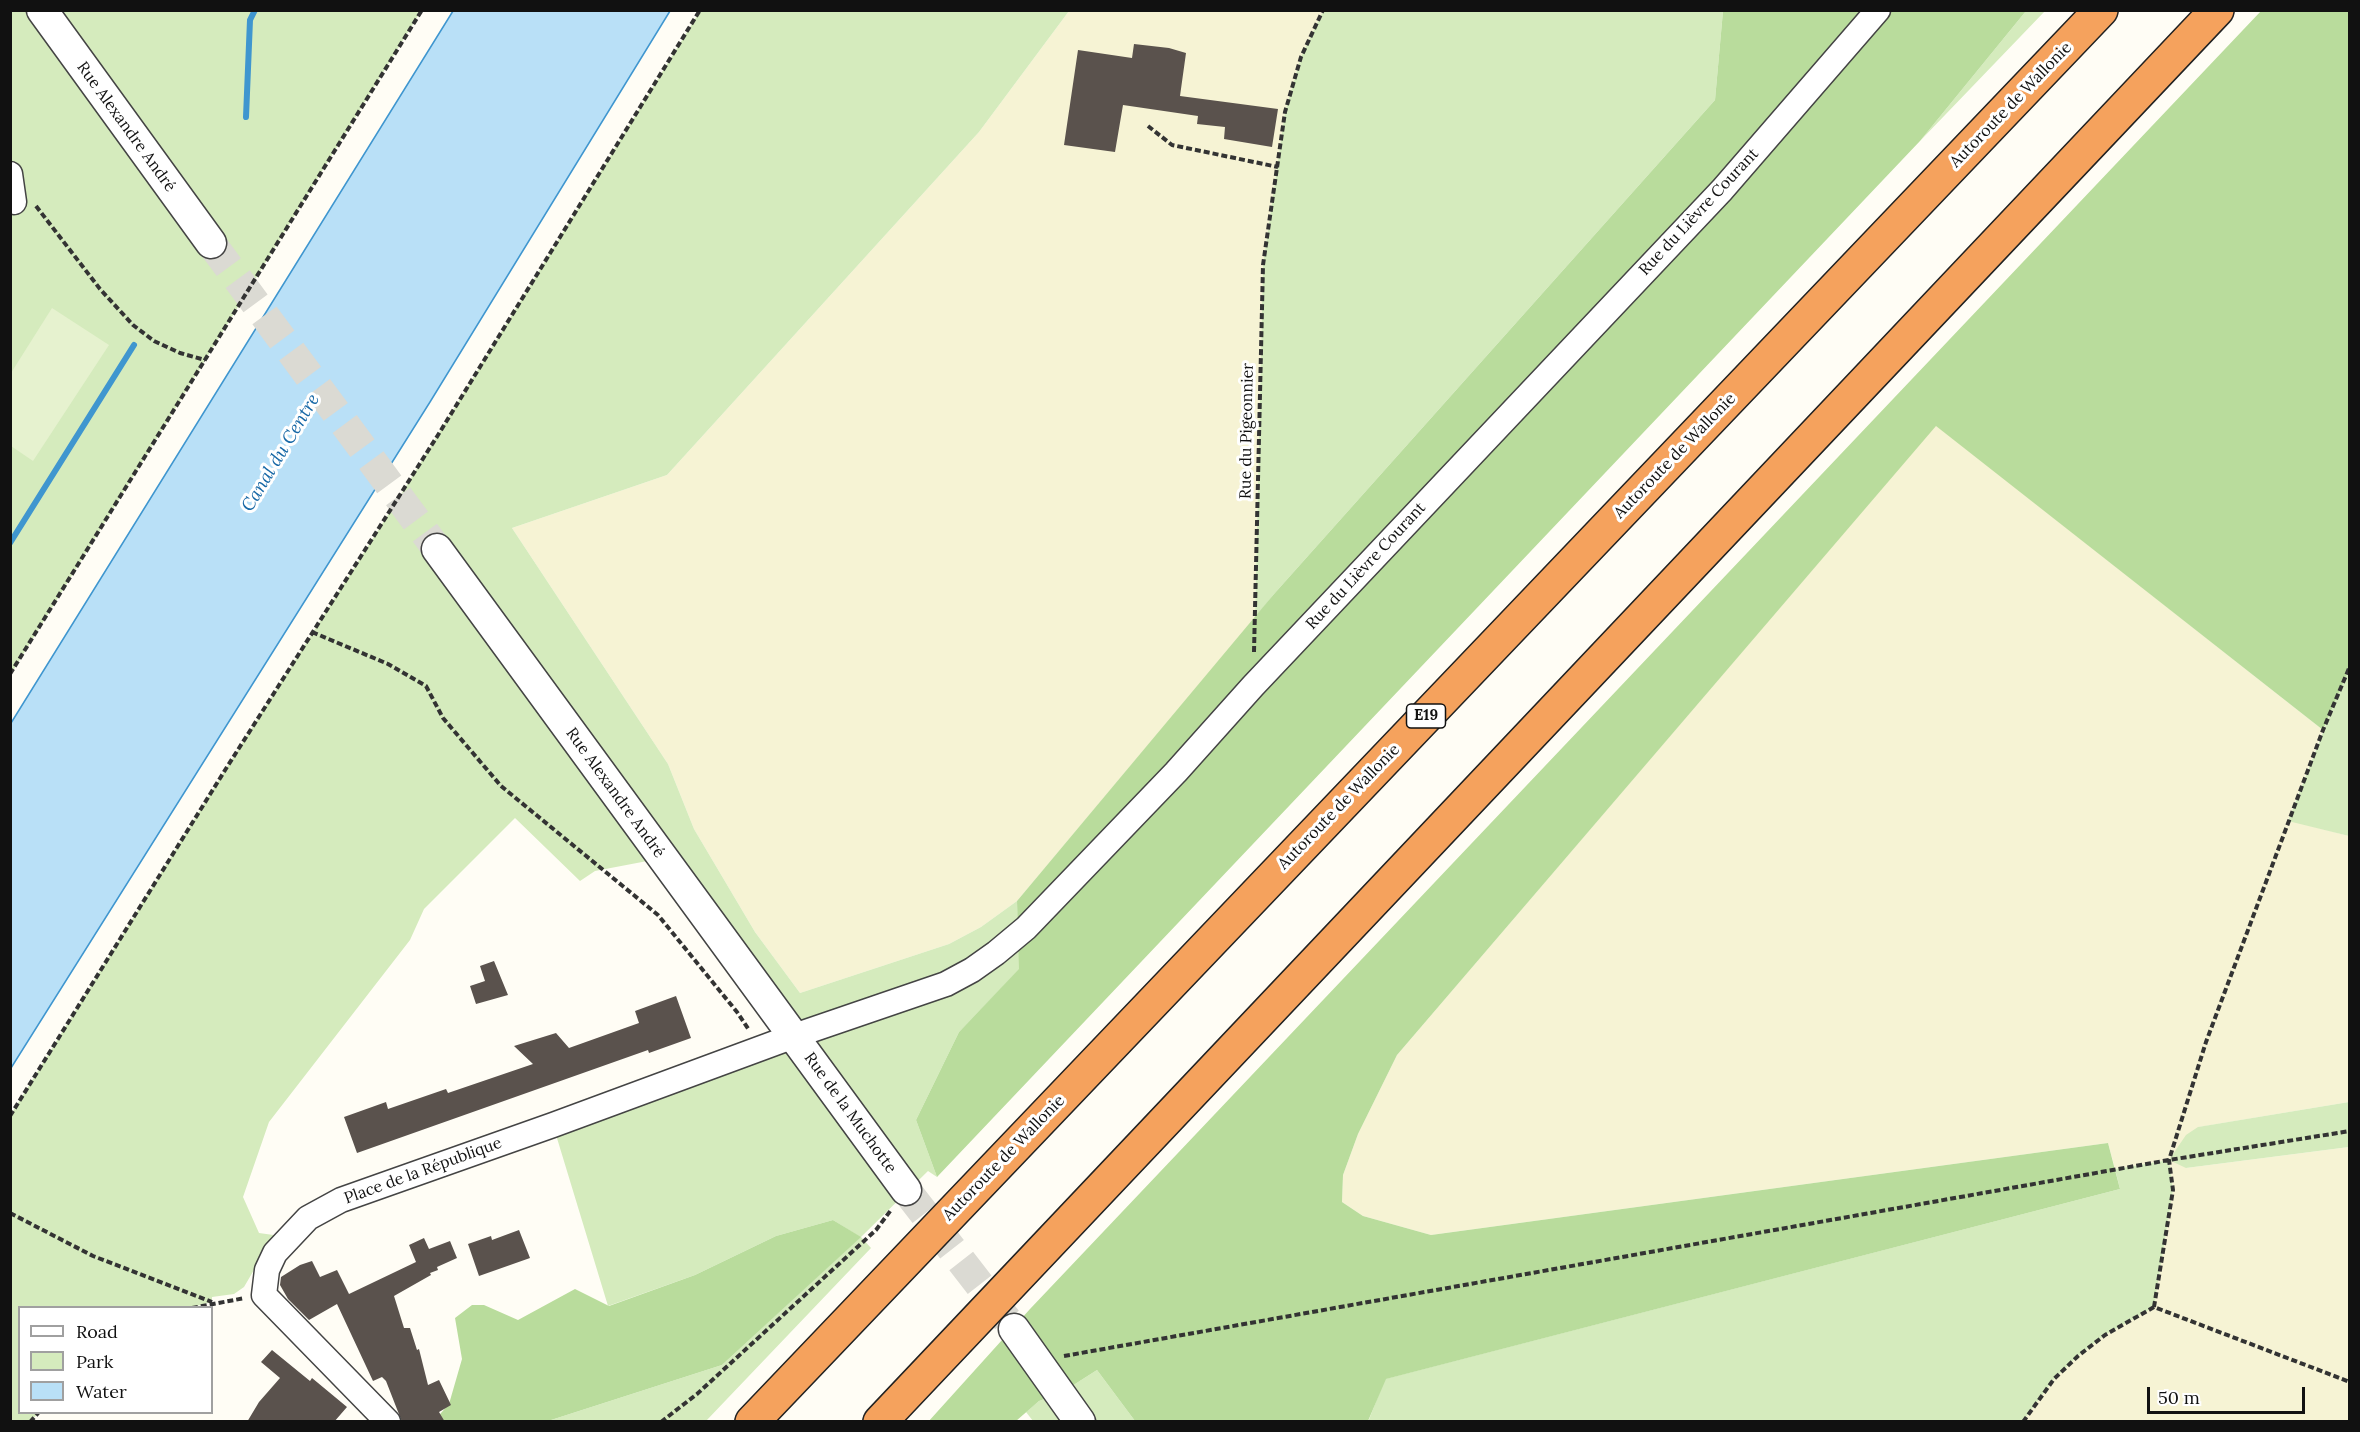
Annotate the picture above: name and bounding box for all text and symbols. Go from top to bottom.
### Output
street label: Autoroute de Wallonie [1946,38,2076,172]
street label: Rue Alexandre André [72,58,180,196]
street label: Rue du Lièvre Courant [1635,144,1763,280]
street label: Rue du Pigeonnier [1236,363,1258,499]
street label: Autoroute de Wallonie [1610,389,1740,523]
water label: Canal du Centre [237,390,325,516]
street label: Rue du Lièvre Courant [1302,498,1430,634]
road number: E19 [1406,704,1446,728]
street label: Rue Alexandre André [561,724,669,862]
street label: Autoroute de Wallonie [1274,740,1404,874]
street label: Rue de la Muchotte [800,1049,900,1177]
street label: Autoroute de Wallonie [939,1091,1069,1225]
street label: Place de la République [342,1134,504,1208]
legend [18,1306,213,1414]
text: Road [76,1320,118,1343]
text: Park [76,1350,113,1373]
scale bar [2150,1375,2308,1413]
text: Water [76,1380,127,1403]
text: 50 m [2158,1386,2200,1409]

